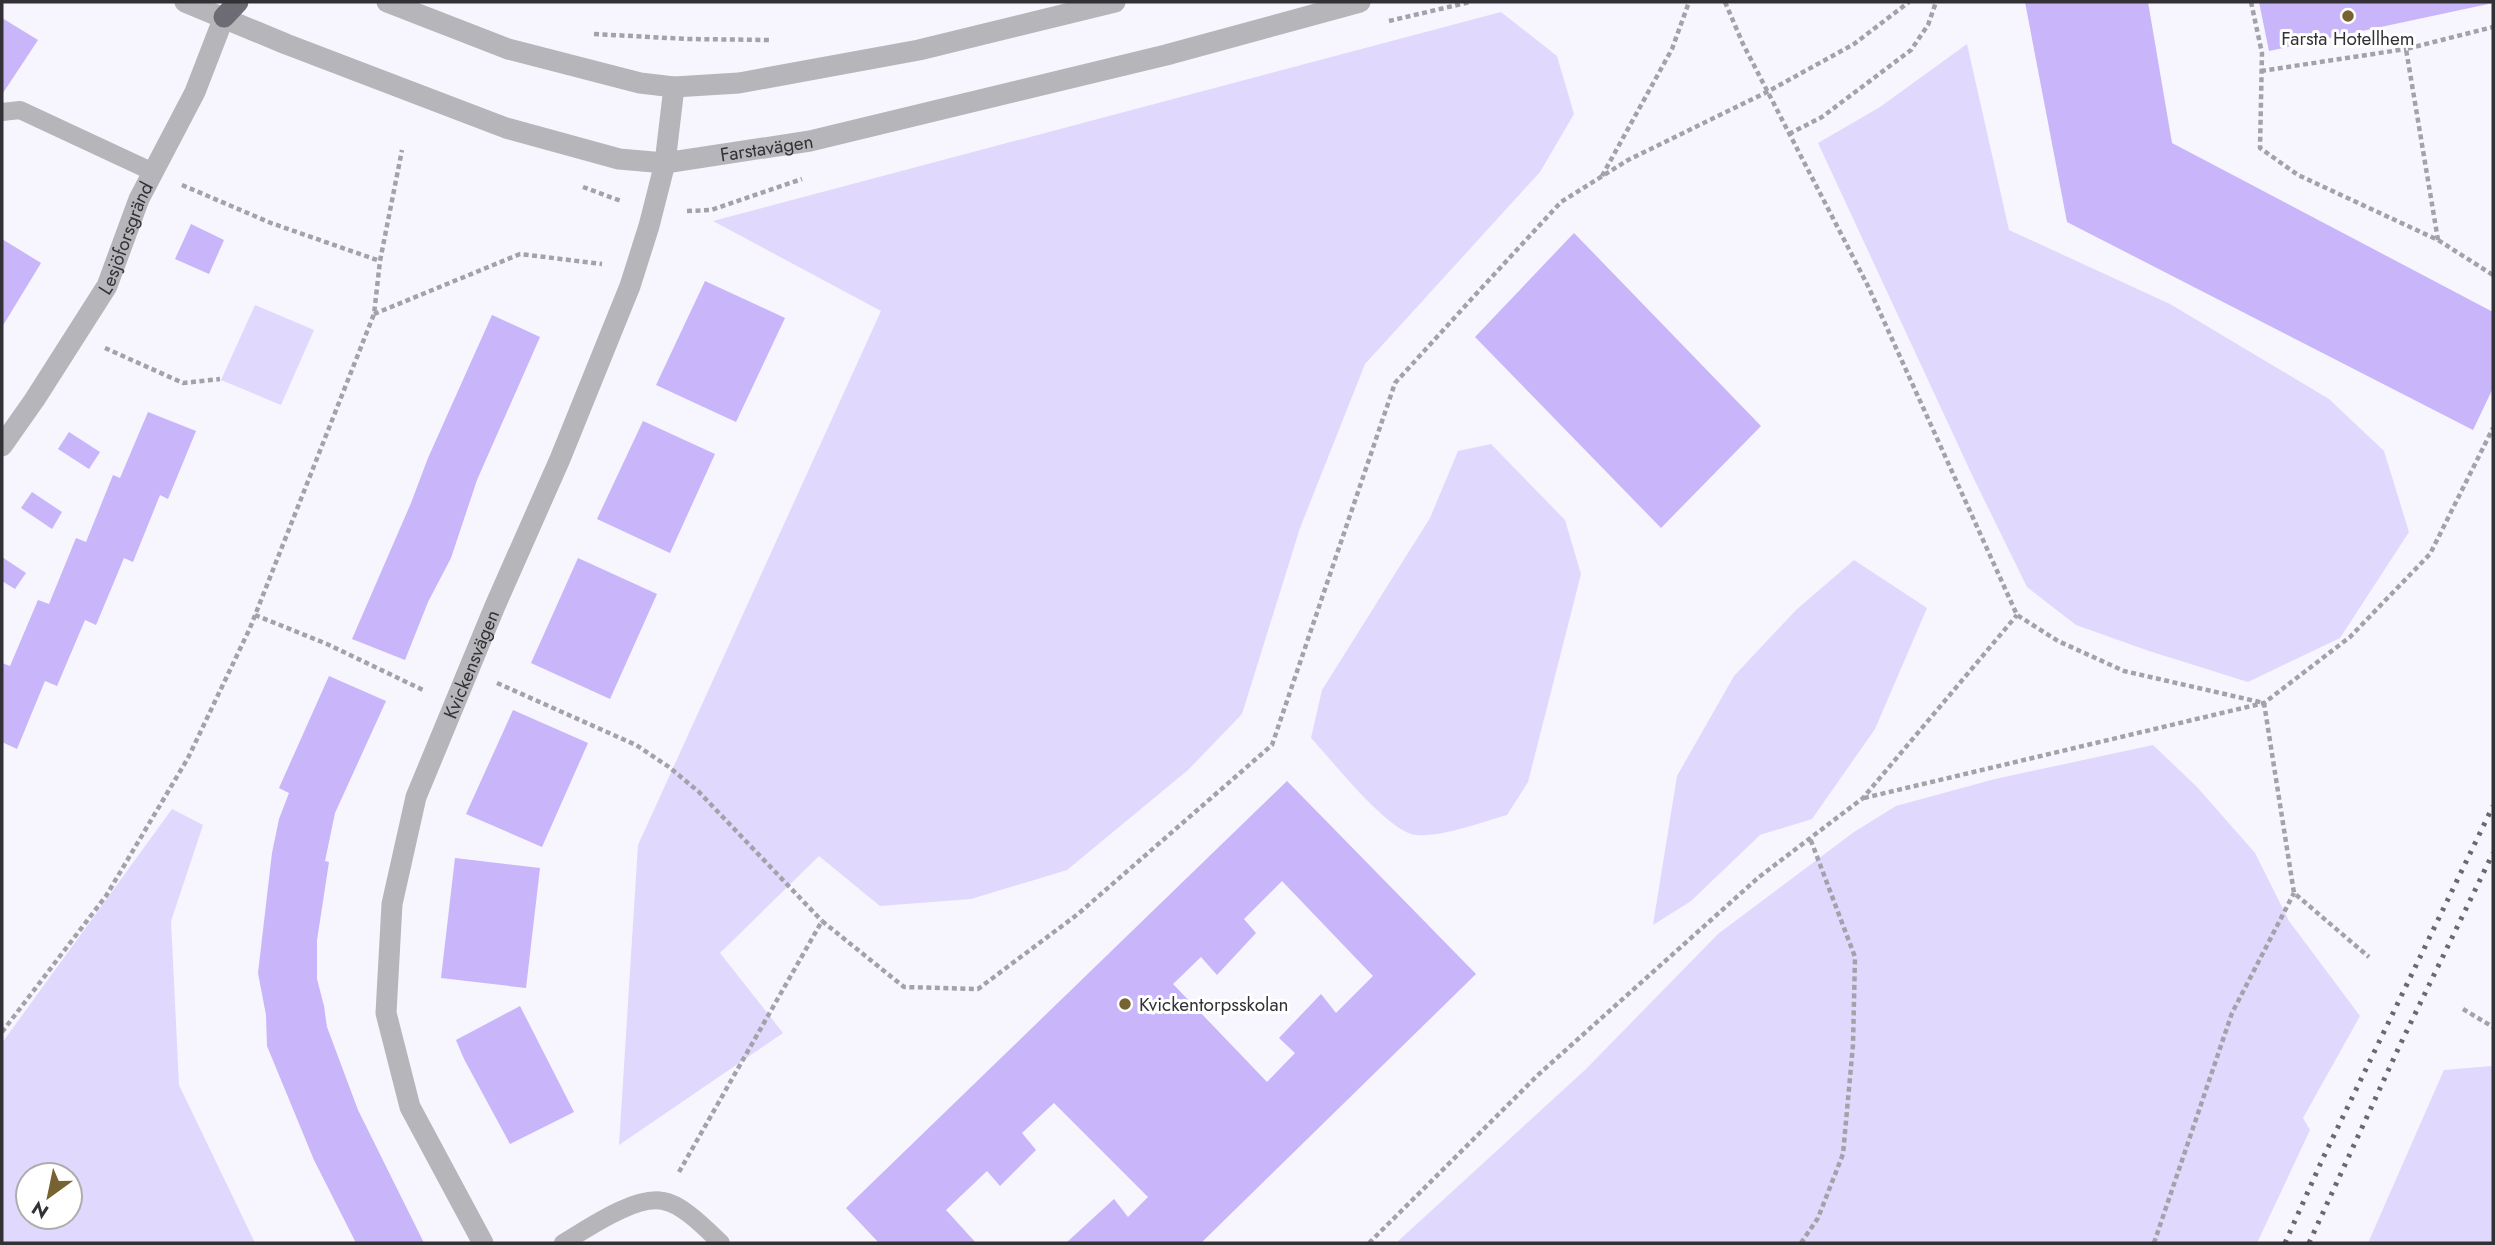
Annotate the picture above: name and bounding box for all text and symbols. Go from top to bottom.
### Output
marker: Farsta Hotellhem [2340,8,2356,24]
place label: Farsta Hotellhem [2281,25,2415,52]
street label: Farstavägen [718,127,815,168]
street label: Lesjöforsgränd [91,177,159,300]
street label: Kvickensvägen [436,605,506,723]
place label: Kvickentorpsskolan [1139,991,1289,1018]
marker: Kvickentorpsskolan [1117,996,1133,1012]
north arrow [14,1161,84,1231]
text: N [26,1194,54,1225]

